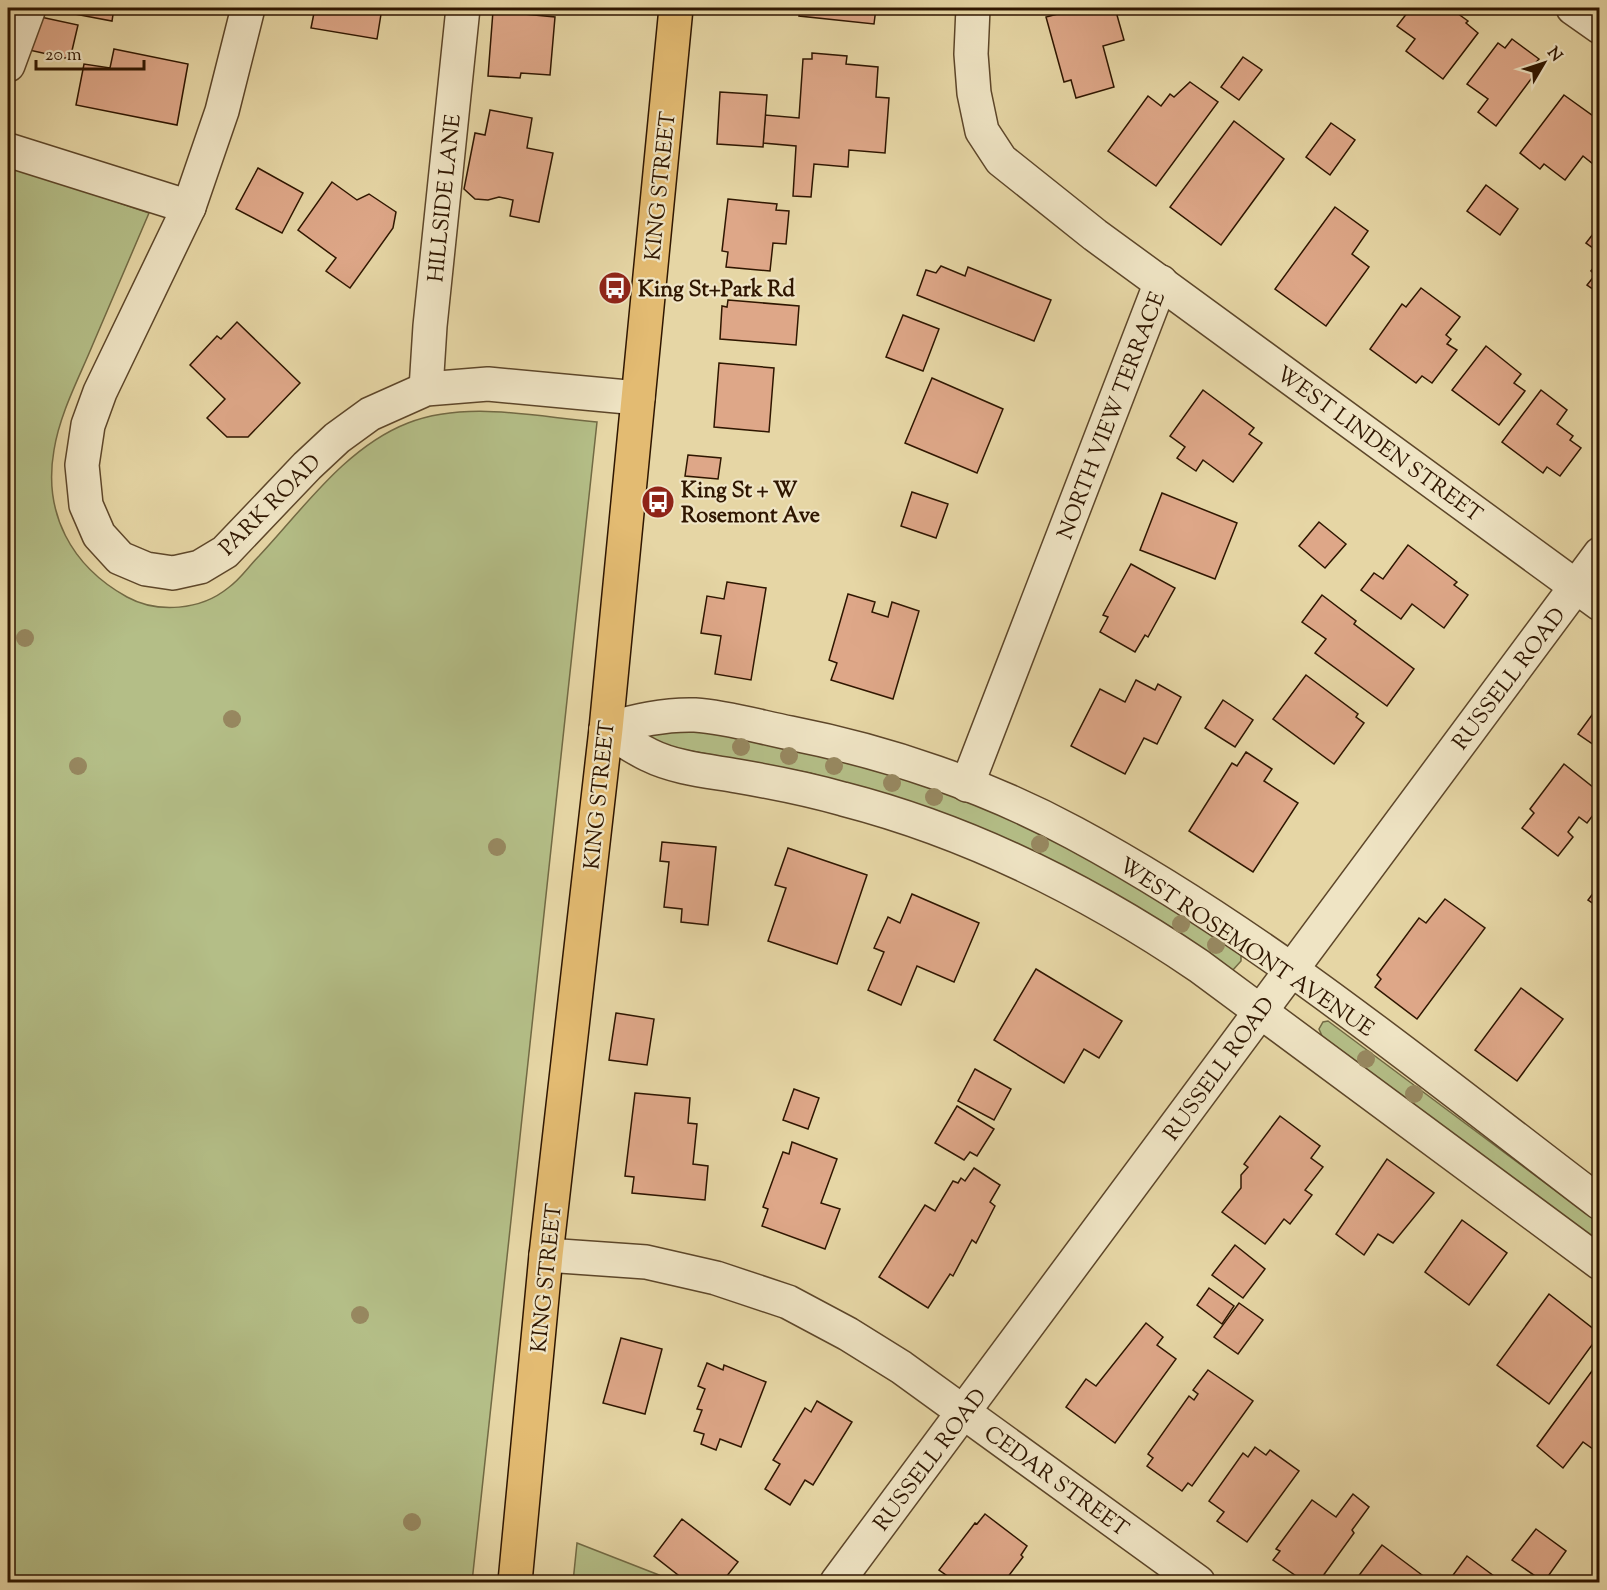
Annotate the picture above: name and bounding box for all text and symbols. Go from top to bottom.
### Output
scale bar [36,33,144,71]
north arrow [1514,33,1574,93]
text: 20 m [45,43,82,69]
text: N [1541,43,1567,68]
street label: KING STREET [638,110,686,262]
street label: HILLSIDE LANE [421,113,471,284]
bus stop icon: King St+Park Rd [597,270,633,306]
place label: King St+Park Rd [638,275,796,307]
street label: NORTH VIEW TERRACE [1051,287,1175,545]
street label: WEST LINDEN STREET [1268,359,1489,532]
street label: PARK ROAD [213,448,329,564]
place label: King St + W Rosemont Ave [681,476,820,533]
bus stop icon: King St + W Rosemont Ave [640,484,676,520]
street label: RUSSELL ROAD [1446,602,1575,758]
street label: KING STREET [577,719,625,871]
street label: WEST ROSEMONT AVENUE [1111,851,1379,1046]
street label: RUSSELL ROAD [1157,991,1284,1148]
street label: KING STREET [524,1202,572,1354]
street label: RUSSELL ROAD [867,1383,996,1539]
street label: CEDAR STREET [976,1419,1135,1546]

